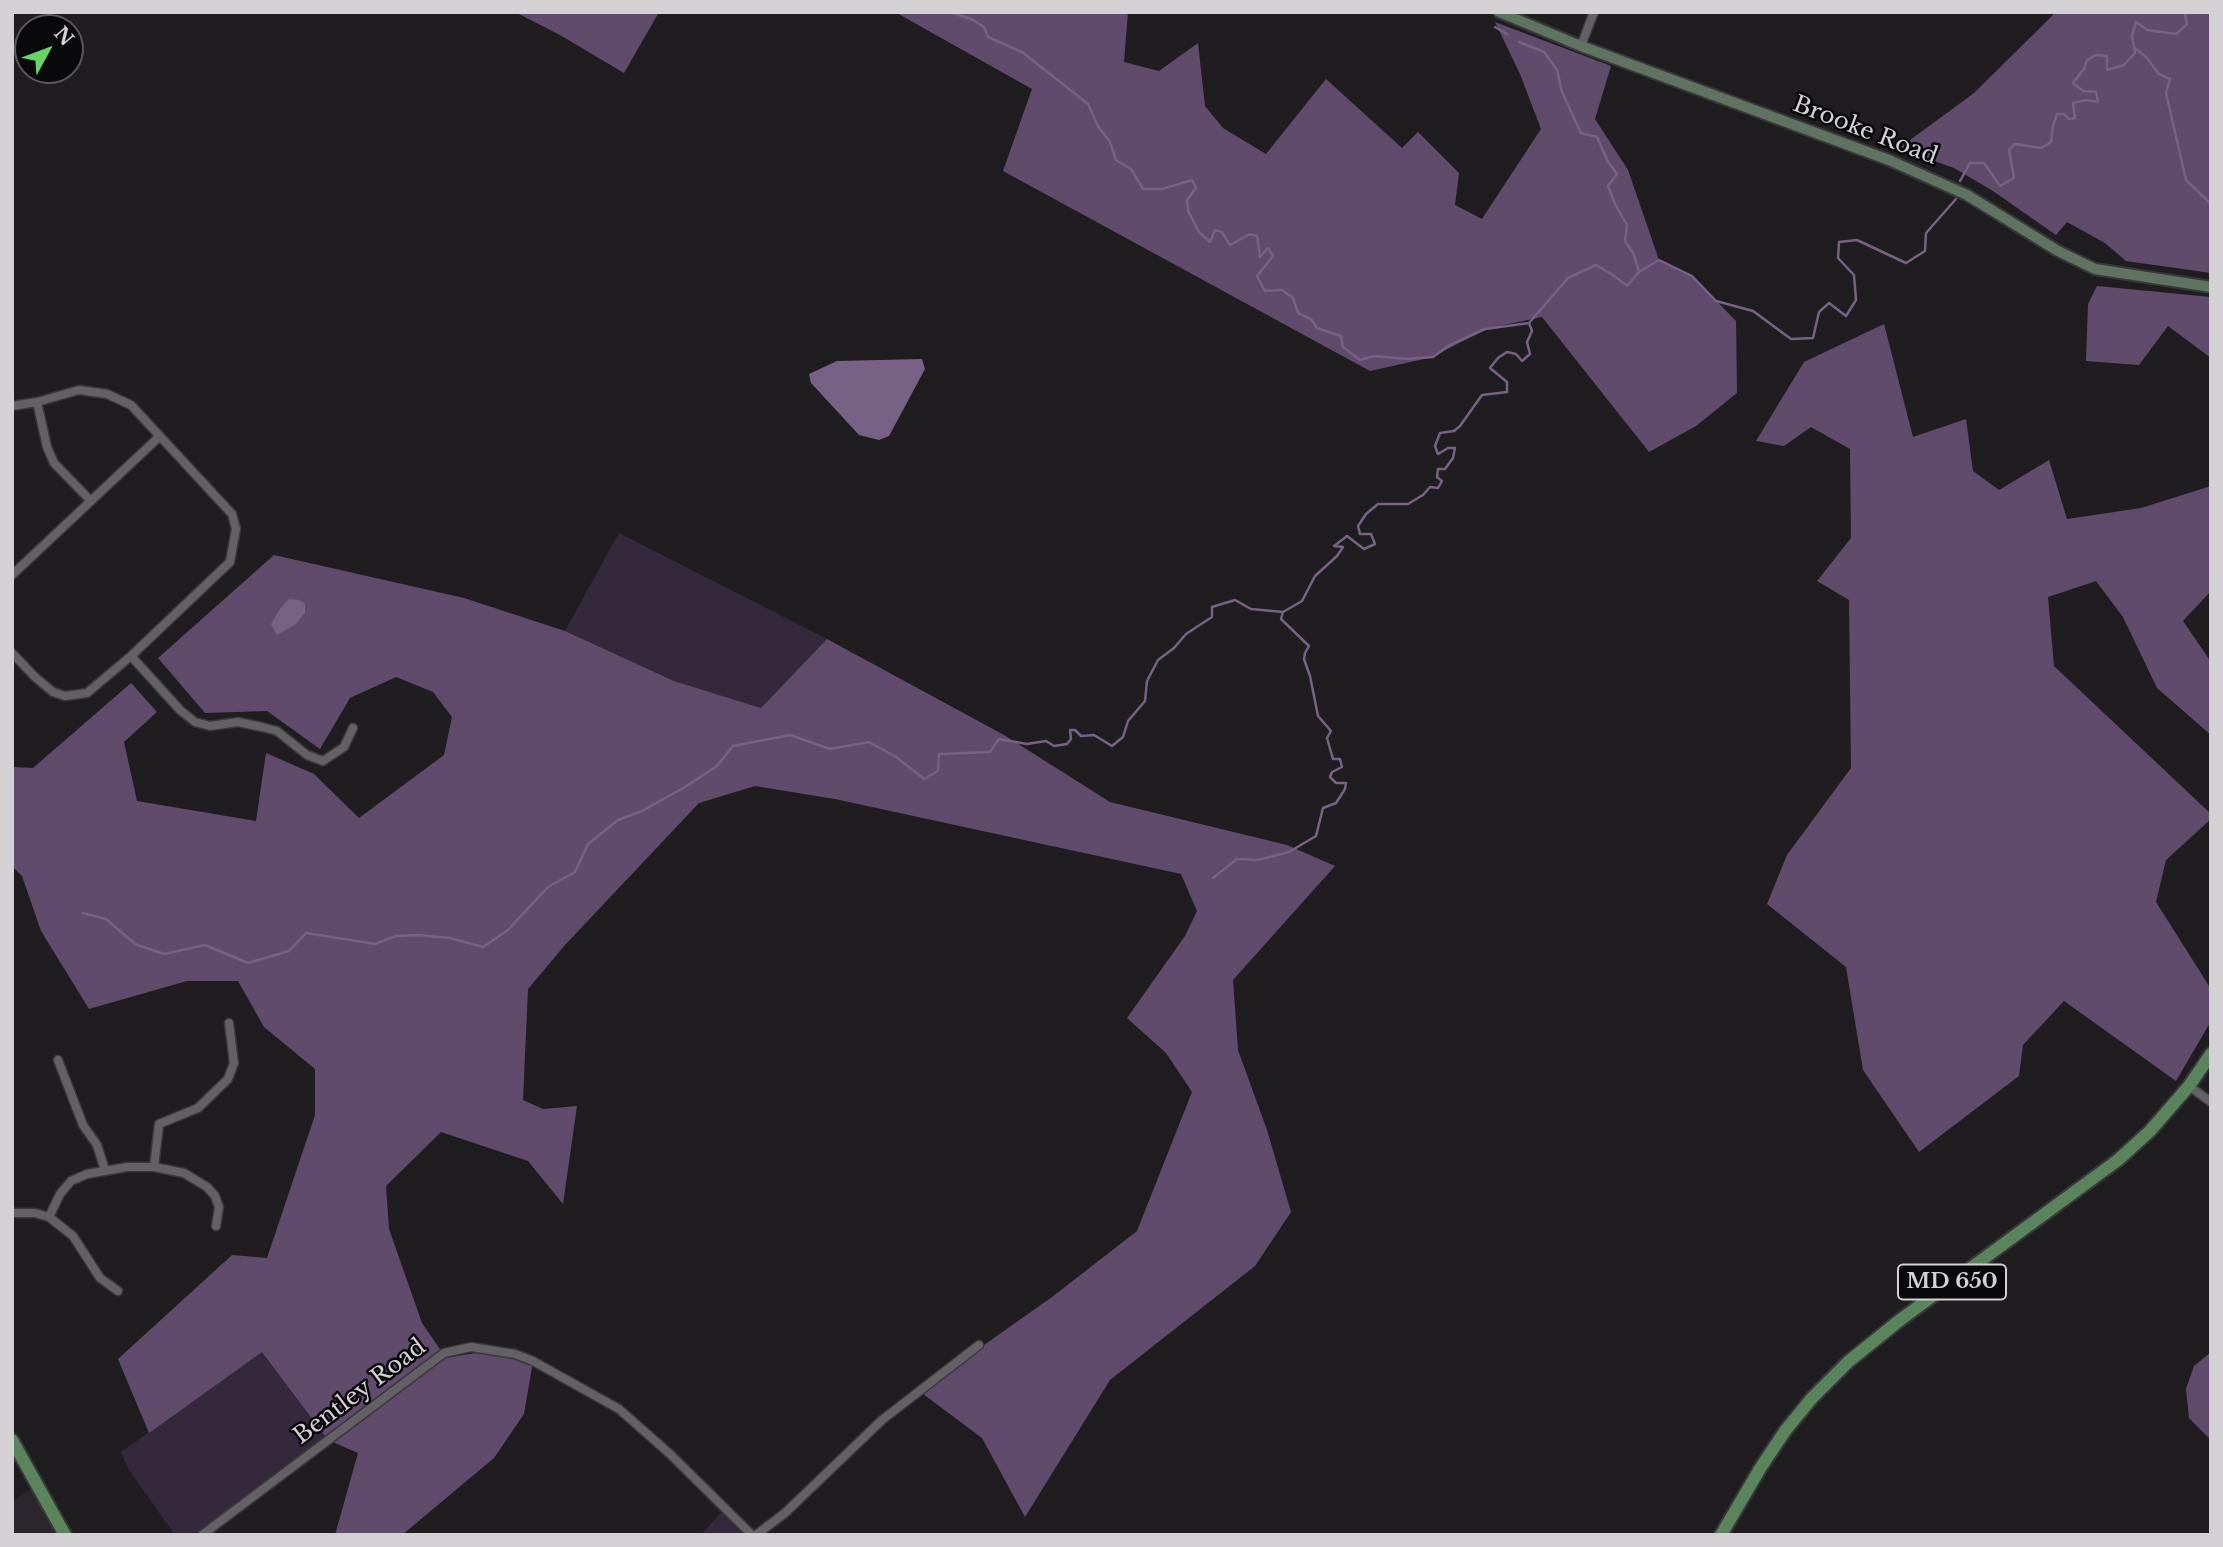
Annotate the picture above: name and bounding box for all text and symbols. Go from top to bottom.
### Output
north arrow [14,14,84,84]
text: N [49,22,78,50]
street label: Brooke Road [1789,91,1941,171]
road number: MD 650 [1898,1264,2006,1300]
street label: Bentley Road [289,1333,431,1451]

